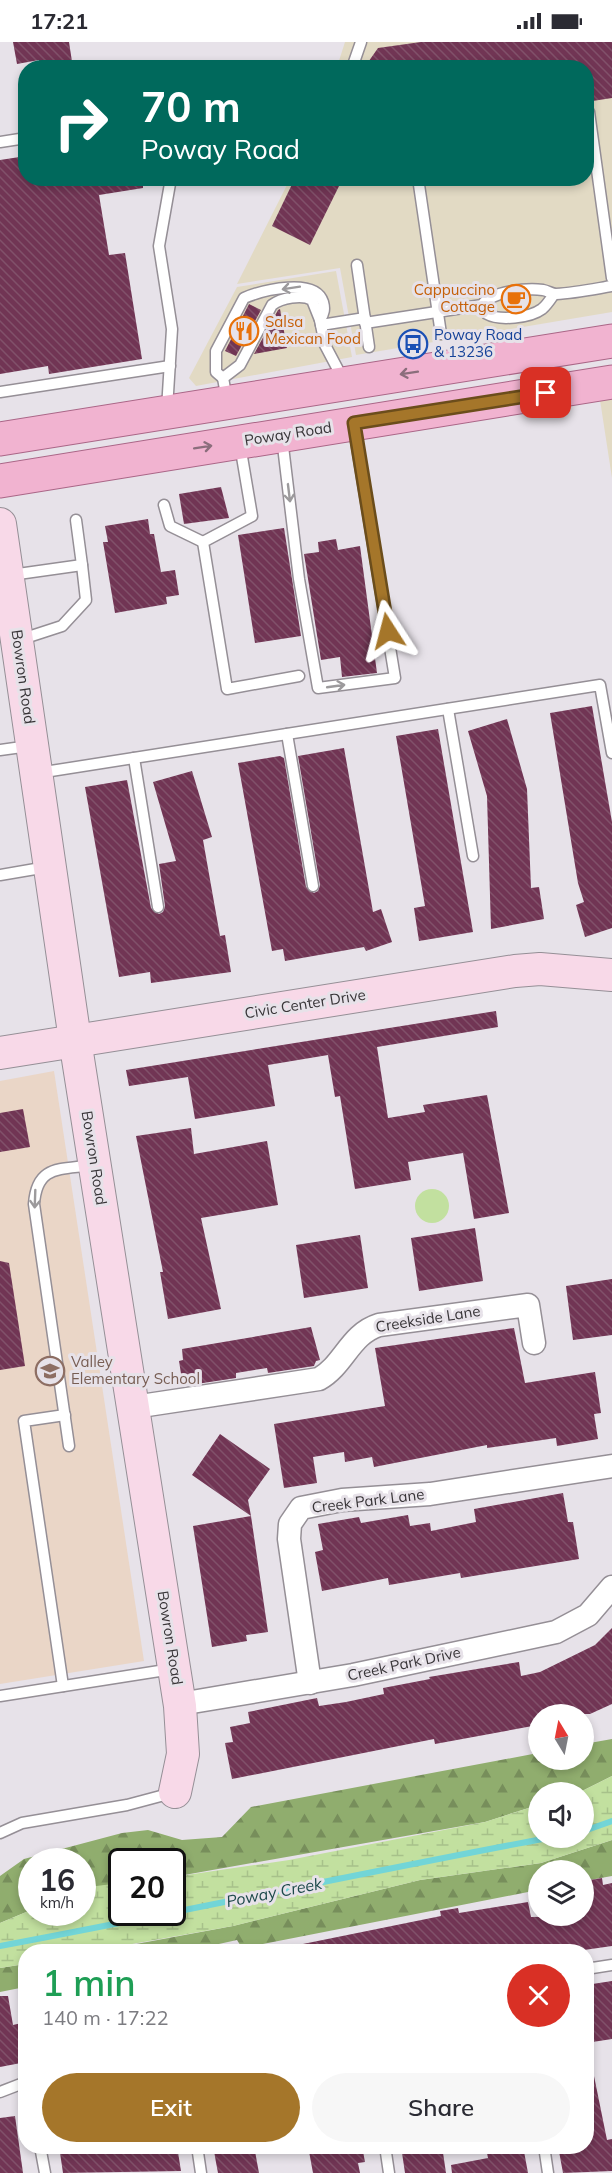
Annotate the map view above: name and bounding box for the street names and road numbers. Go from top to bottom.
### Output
street label: Poway Road [243,417,333,450]
street label: Bowron Road [7,629,40,725]
street label: Civic Center Drive [243,985,367,1022]
street label: Bowron Road [78,1109,111,1206]
street label: Creekside Lane [374,1301,482,1336]
street label: Creek Park Lane [311,1484,425,1517]
street label: Bowron Road [154,1589,187,1686]
street label: Creek Park Drive [346,1642,462,1685]

